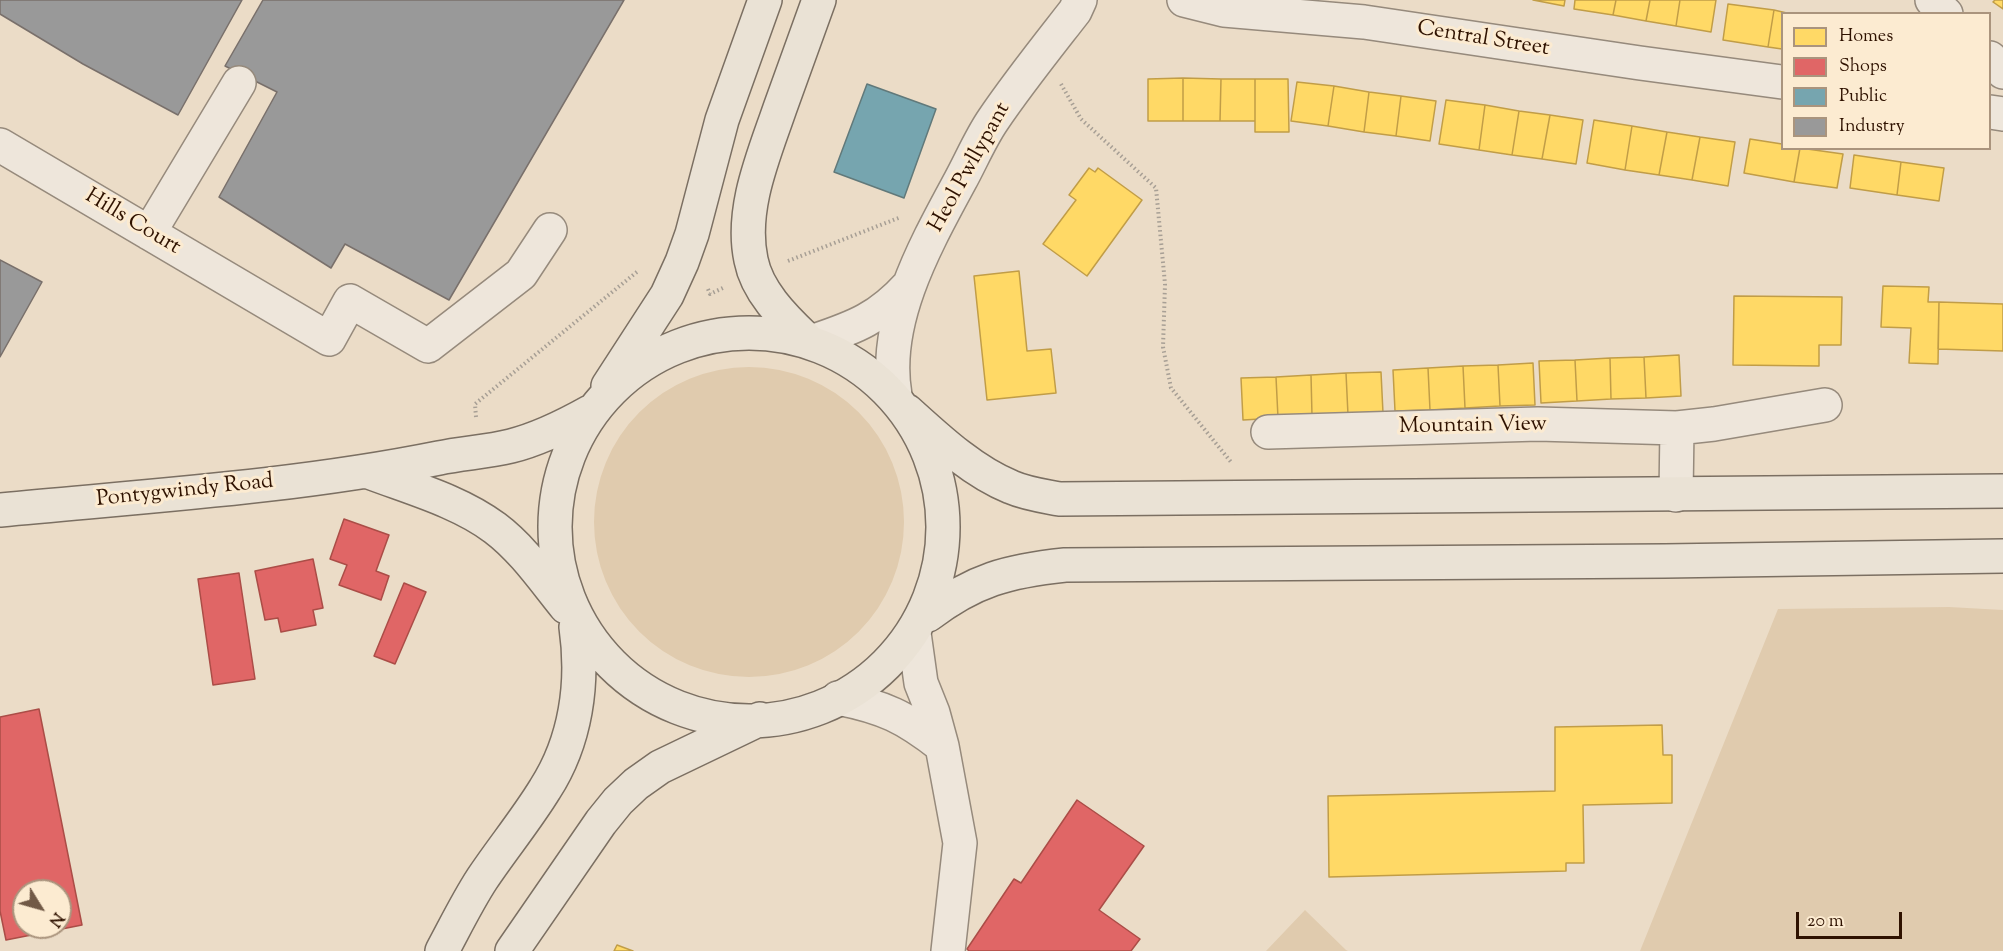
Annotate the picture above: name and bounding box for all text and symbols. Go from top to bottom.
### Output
legend [1781,12,1991,150]
street label: Central Street [1415,17,1551,63]
text: Homes [1839,24,1893,50]
text: Shops [1839,54,1887,80]
text: Public [1839,84,1887,110]
street label: Heol Pwllypant [924,98,1018,238]
text: Industry [1839,114,1905,140]
street label: Hills Court [79,184,185,262]
street label: Mountain View [1399,413,1547,441]
street label: Pontygwindy Road [95,470,275,514]
north arrow [12,879,72,939]
scale bar [1799,900,1906,938]
text: N [42,907,68,931]
text: 20 m [1807,909,1844,935]

